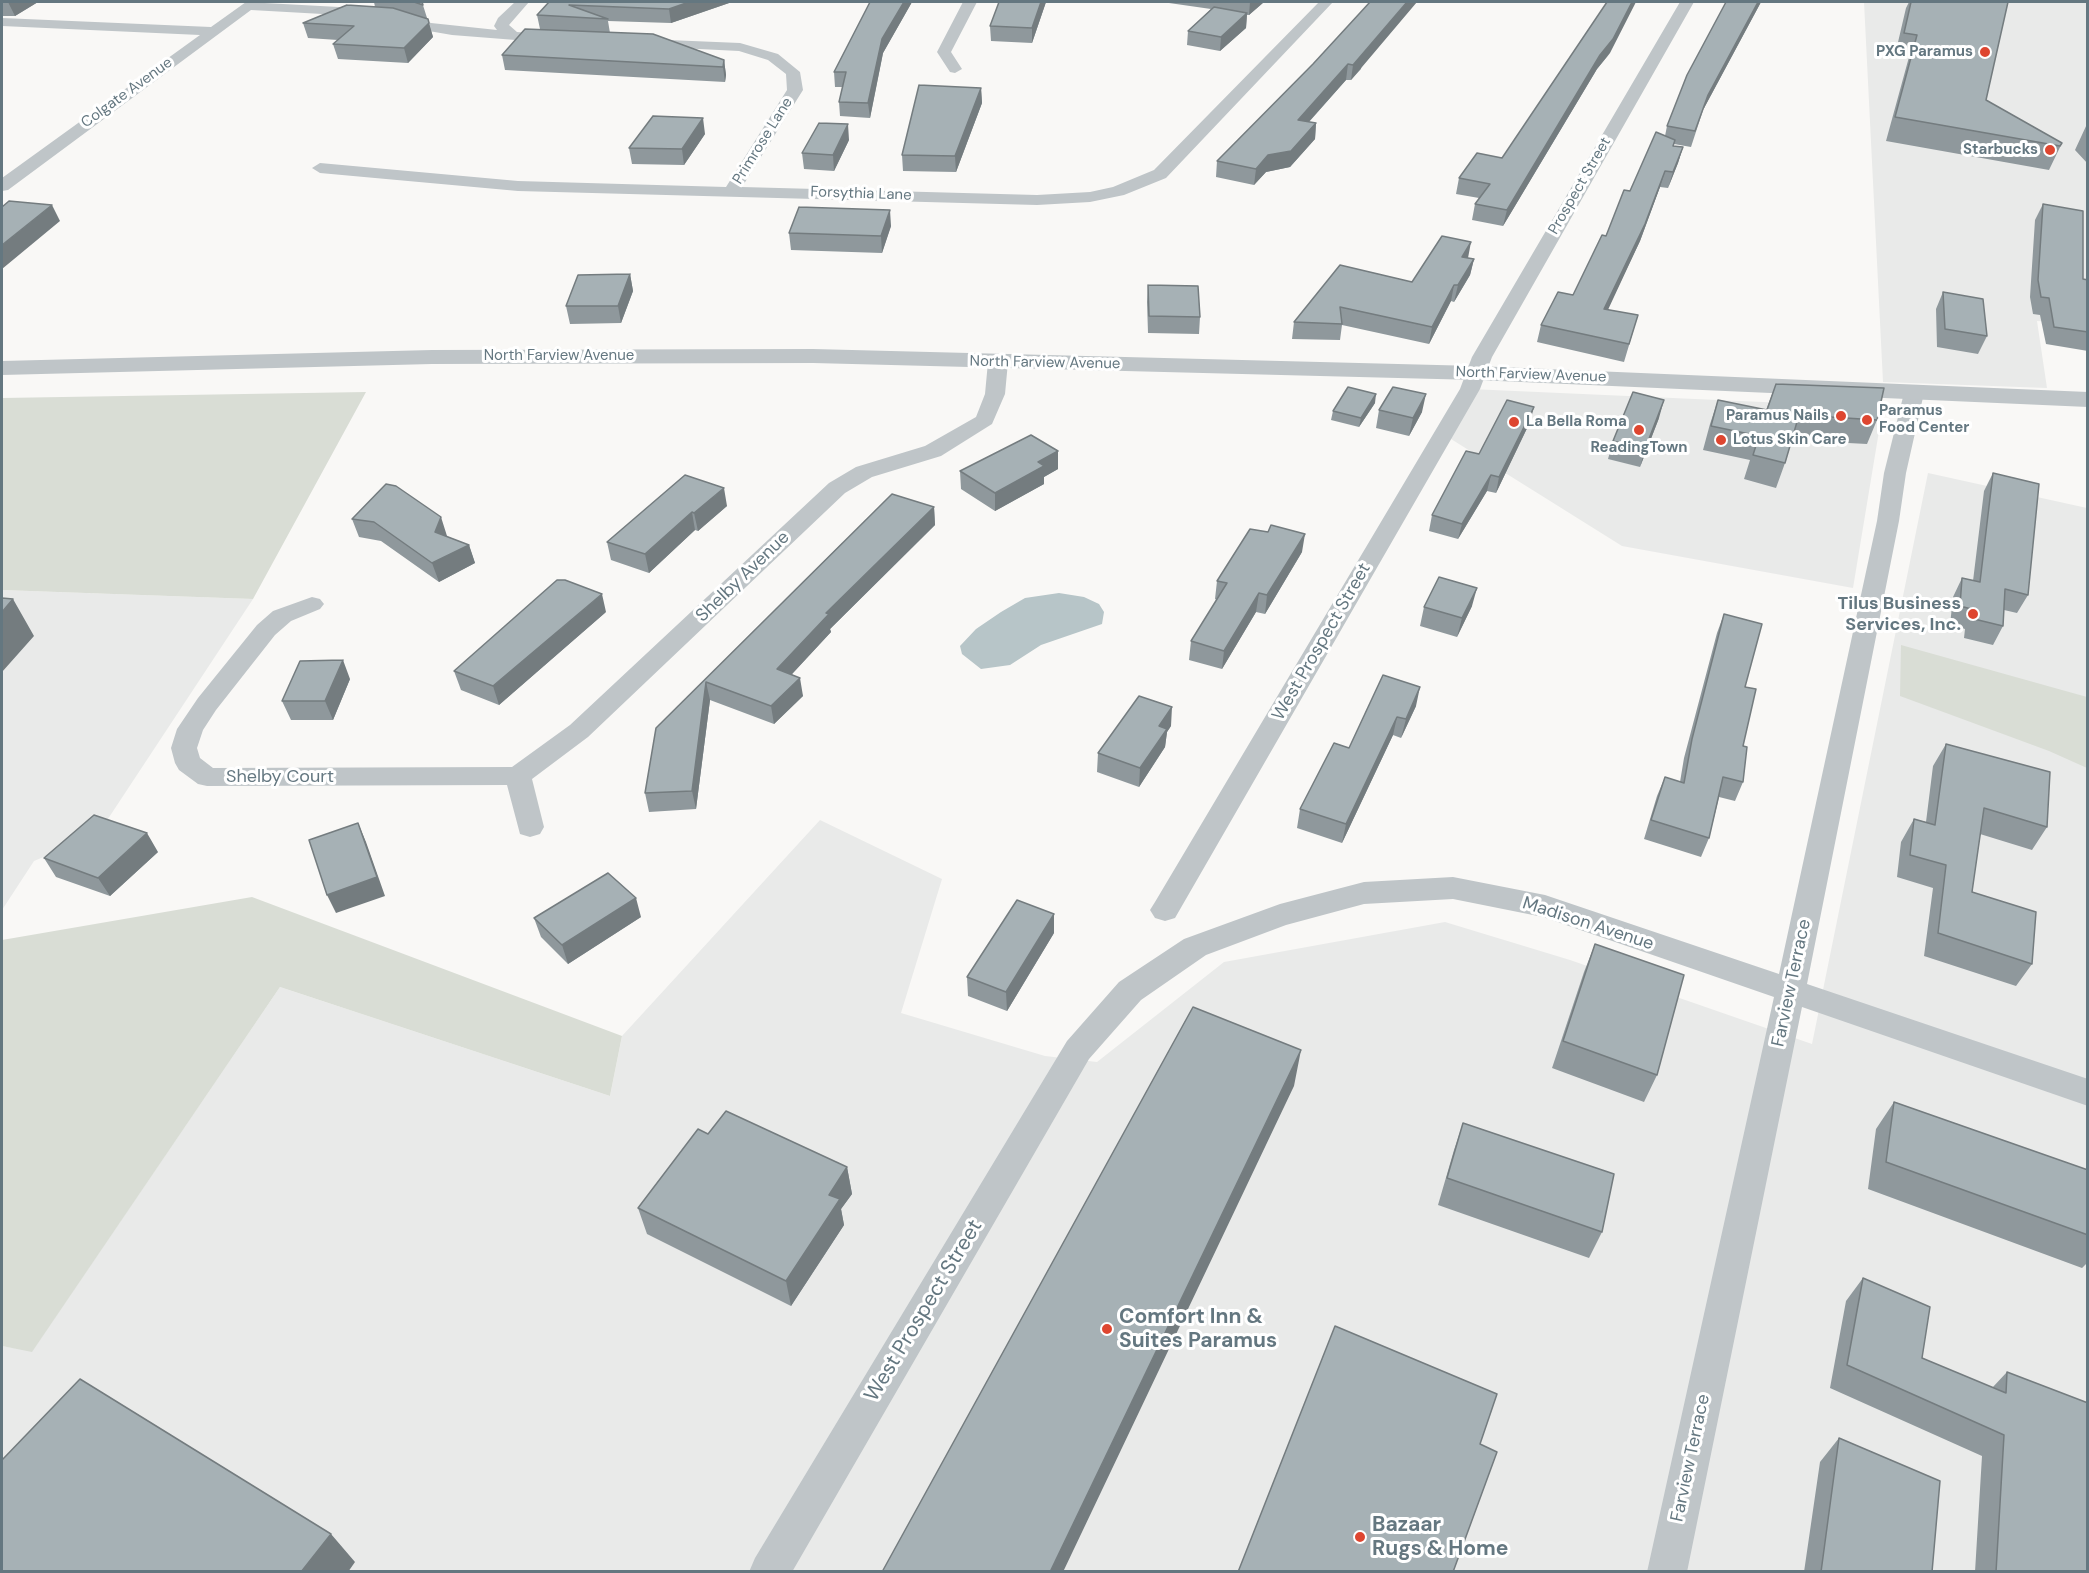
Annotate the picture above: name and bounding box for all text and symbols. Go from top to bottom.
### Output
place label: PXG Paramus [1876,43,1973,61]
marker: PXG Paramus [1978,45,1992,59]
street label: Colgate Avenue [78,54,176,132]
street label: Primrose Lane [729,94,797,188]
street label: Prospect Street [1545,134,1615,238]
place label: Starbucks [1963,141,2038,159]
marker: Starbucks [2043,143,2057,157]
street label: Forsythia Lane [810,183,912,205]
street label: North Farview Avenue [484,347,634,365]
street label: North Farview Avenue [970,353,1120,373]
street label: North Farview Avenue [1455,363,1607,387]
place label: Paramus Food Center [1879,402,1969,437]
place label: Paramus Nails [1726,407,1829,425]
marker: Paramus Nails [1834,409,1848,423]
place label: La Bella Roma [1526,413,1627,431]
marker: Paramus Food Center [1860,413,1874,427]
marker: La Bella Roma [1507,415,1521,429]
marker: ReadingTown [1632,423,1646,437]
place label: Lotus Skin Care [1733,431,1847,449]
marker: Lotus Skin Care [1714,433,1728,447]
place label: ReadingTown [1590,439,1688,457]
street label: Shelby Avenue [692,527,794,627]
street label: West Prospect Street [1268,559,1376,725]
place label: Tilus Business Services, Inc. [1837,593,1961,636]
marker: Tilus Business Services, Inc. [1966,607,1980,621]
street label: Shelby Court [226,766,334,788]
street label: Madison Avenue [1520,893,1656,955]
street label: Farview Terrace [1768,917,1816,1049]
street label: West Prospect Street [860,1215,988,1407]
place label: Comfort Inn & Suites Paramus [1119,1304,1277,1354]
marker: Comfort Inn & Suites Paramus [1100,1322,1114,1336]
street label: Farview Terrace [1667,1392,1715,1524]
place label: Bazaar Rugs & Home [1372,1512,1508,1562]
marker: Bazaar Rugs & Home [1353,1530,1367,1544]

